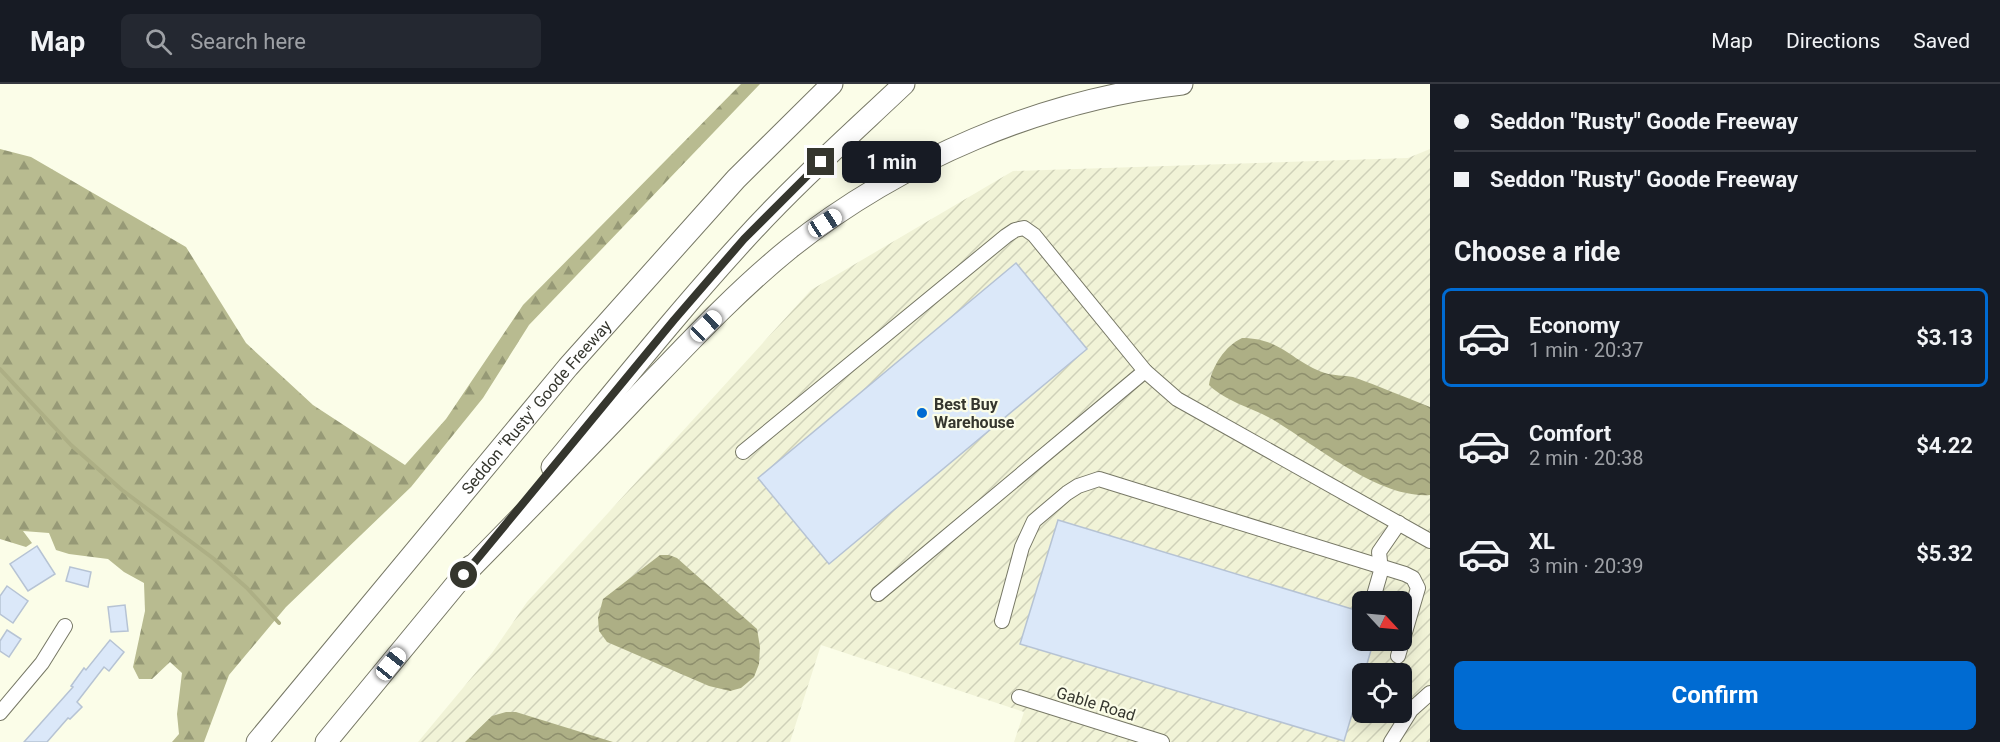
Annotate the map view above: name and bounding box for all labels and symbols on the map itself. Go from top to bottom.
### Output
callout: 1 min [842,141,941,183]
route end [807,148,834,175]
car [805,206,845,240]
car [687,307,725,345]
street label: Seddon "Rusty" Goode Freeway [457,316,615,498]
place label: Best Buy Warehouse [934,395,1015,432]
marker: Best Buy Warehouse [915,406,929,420]
route start [450,561,477,588]
north arrow [1352,591,1412,651]
car [373,644,409,684]
street label: Gable Road [1054,683,1138,725]

